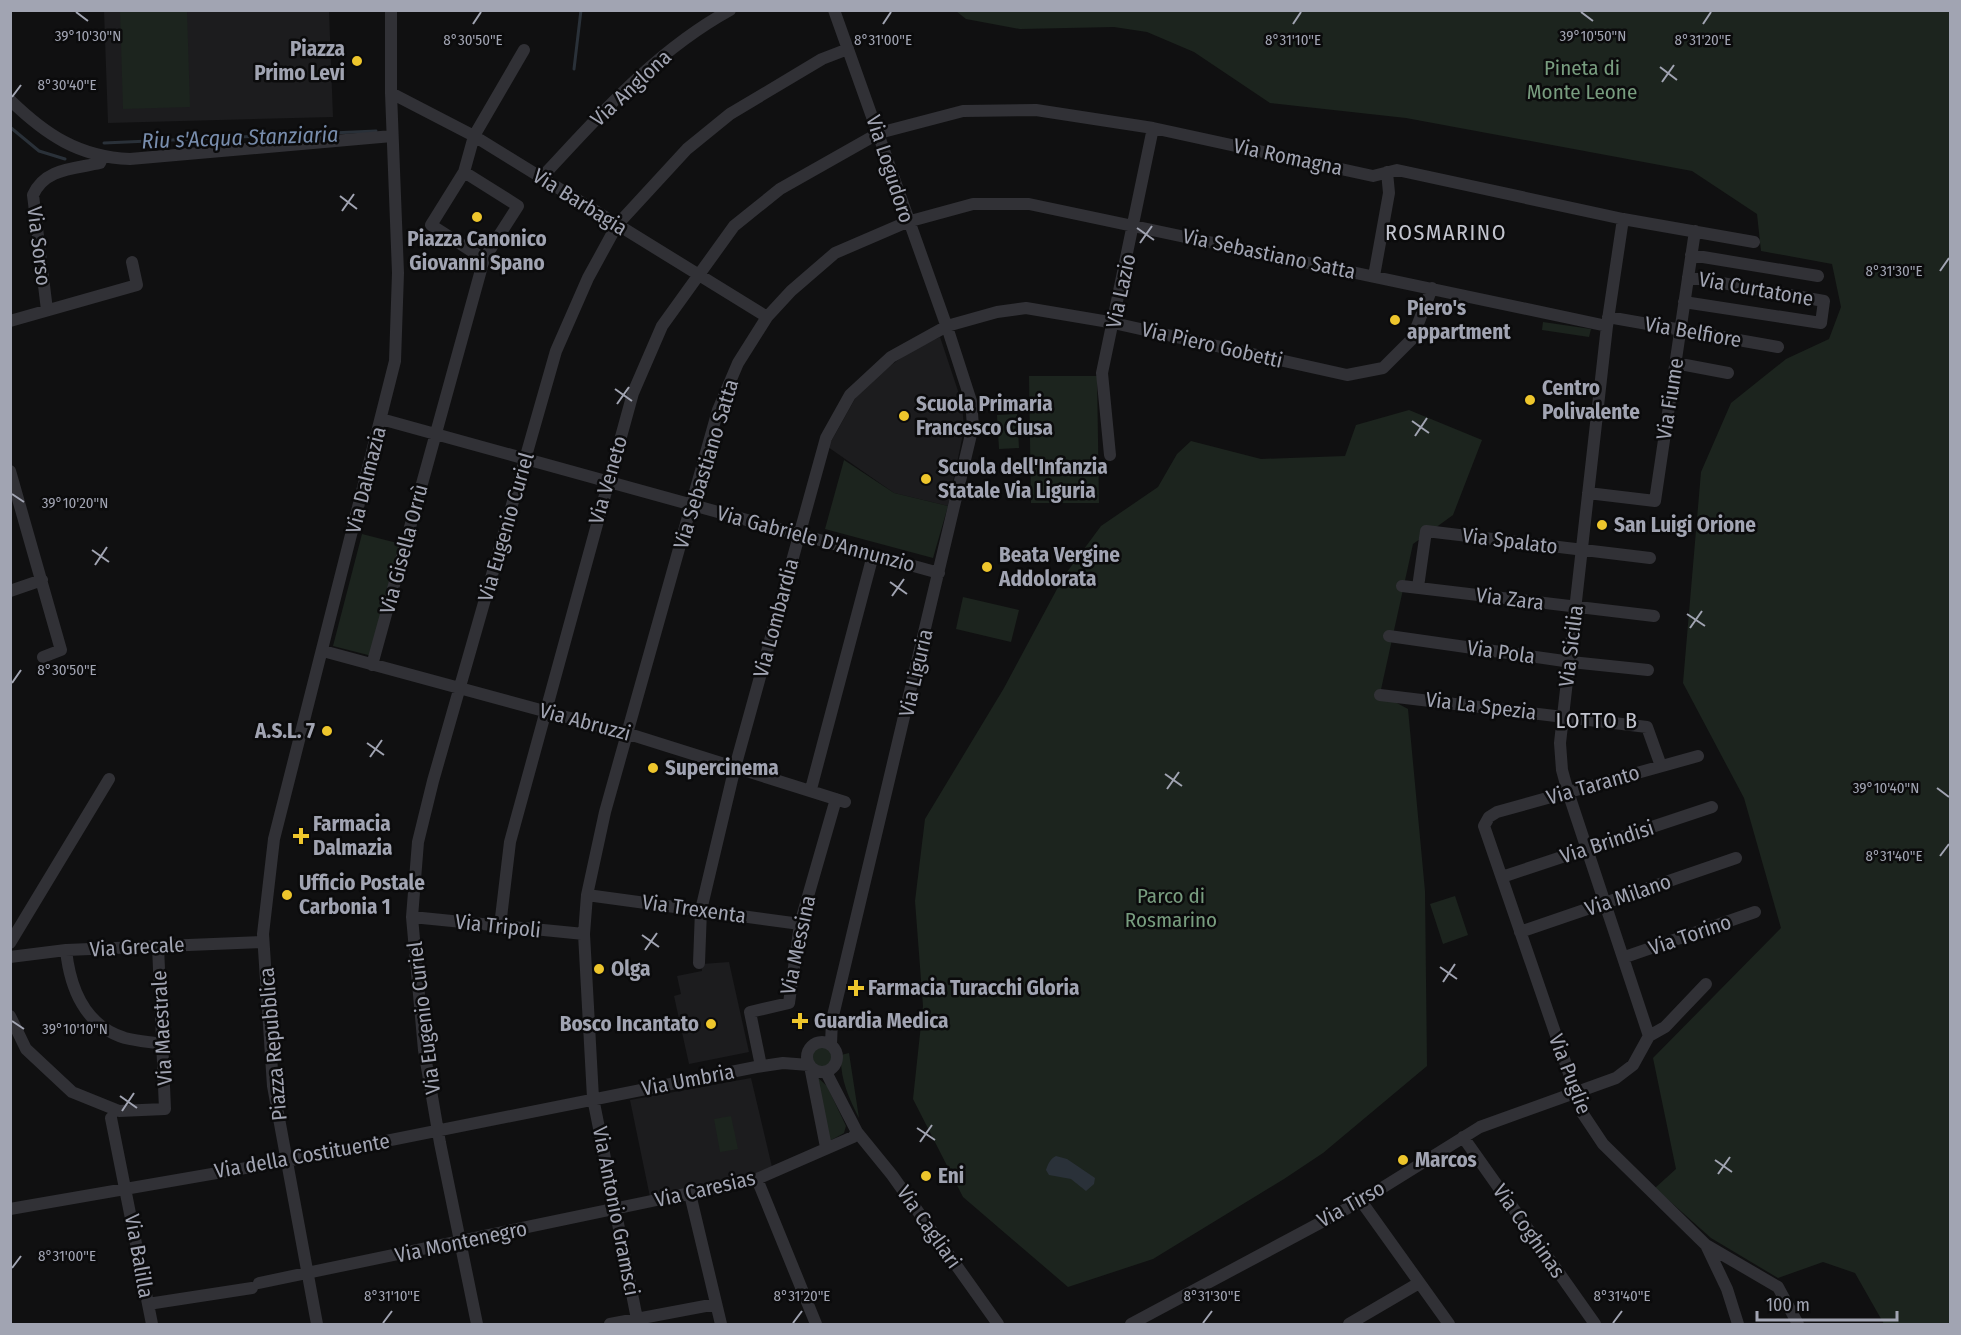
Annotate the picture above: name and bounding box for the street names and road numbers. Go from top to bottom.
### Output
street label: Via Anglona [585,44,677,132]
street label: Via Logudoro [860,112,920,226]
street label: Via Romagna [1231,133,1345,181]
street label: Via Barbagia [528,163,632,241]
street label: Via Sorso [21,205,57,287]
street label: Via Sebastiano Satta [1180,223,1358,285]
street label: Via Lazio [1100,251,1142,331]
street label: Via Curtatone [1697,266,1815,312]
street label: Via Belfiore [1643,311,1743,353]
street label: Via Piero Gobetti [1139,316,1285,374]
street label: Via Fiume [1651,356,1689,442]
street label: Via Sebastiano Satta [668,376,744,552]
street label: Via Dalmazia [340,424,392,536]
street label: Via Veneto [583,433,633,527]
street label: Via Eugenio Curiel [472,449,540,605]
street label: Via Gisella Orrù [374,481,434,617]
street label: Via Gabriele D'Annunzio [714,500,918,578]
street label: Via Spalato [1461,522,1559,560]
street label: Via Lombardia [748,556,804,680]
street label: Via Zara [1475,582,1545,616]
street label: Via Sicilia [1553,604,1589,688]
street label: Via Liguria [893,627,939,719]
street label: Via Pola [1465,634,1537,670]
street label: Via La Spezia [1424,686,1538,726]
street label: Via Abruzzi [536,697,634,747]
street label: Via Taranto [1543,759,1643,811]
street label: Via Brindisi [1557,815,1657,869]
street label: Via Milano [1582,868,1674,922]
street label: Via Trexenta [640,889,748,929]
street label: Via Messina [775,893,821,997]
street label: Via Tripoli [454,909,542,943]
street label: Via Torino [1645,909,1735,961]
street label: Via Grecale [89,932,185,962]
street label: Via Eugenio Curiel [402,940,446,1096]
street label: Piazza Repubblica [253,966,293,1122]
street label: Via Maestrale [146,970,178,1086]
street label: Via Puglie [1543,1030,1597,1118]
street label: Via Umbria [639,1058,737,1102]
street label: Via Antonio Gramsci [587,1124,645,1298]
street label: Via della Costituente [212,1128,392,1184]
street label: Via Caresias [652,1165,758,1213]
street label: Via Tirso [1313,1175,1389,1233]
street label: Via Coghinas [1487,1179,1571,1283]
street label: Via Cagliari [891,1180,967,1274]
street label: Via Balilla [119,1212,159,1300]
street label: Via Montenegro [393,1215,529,1269]

